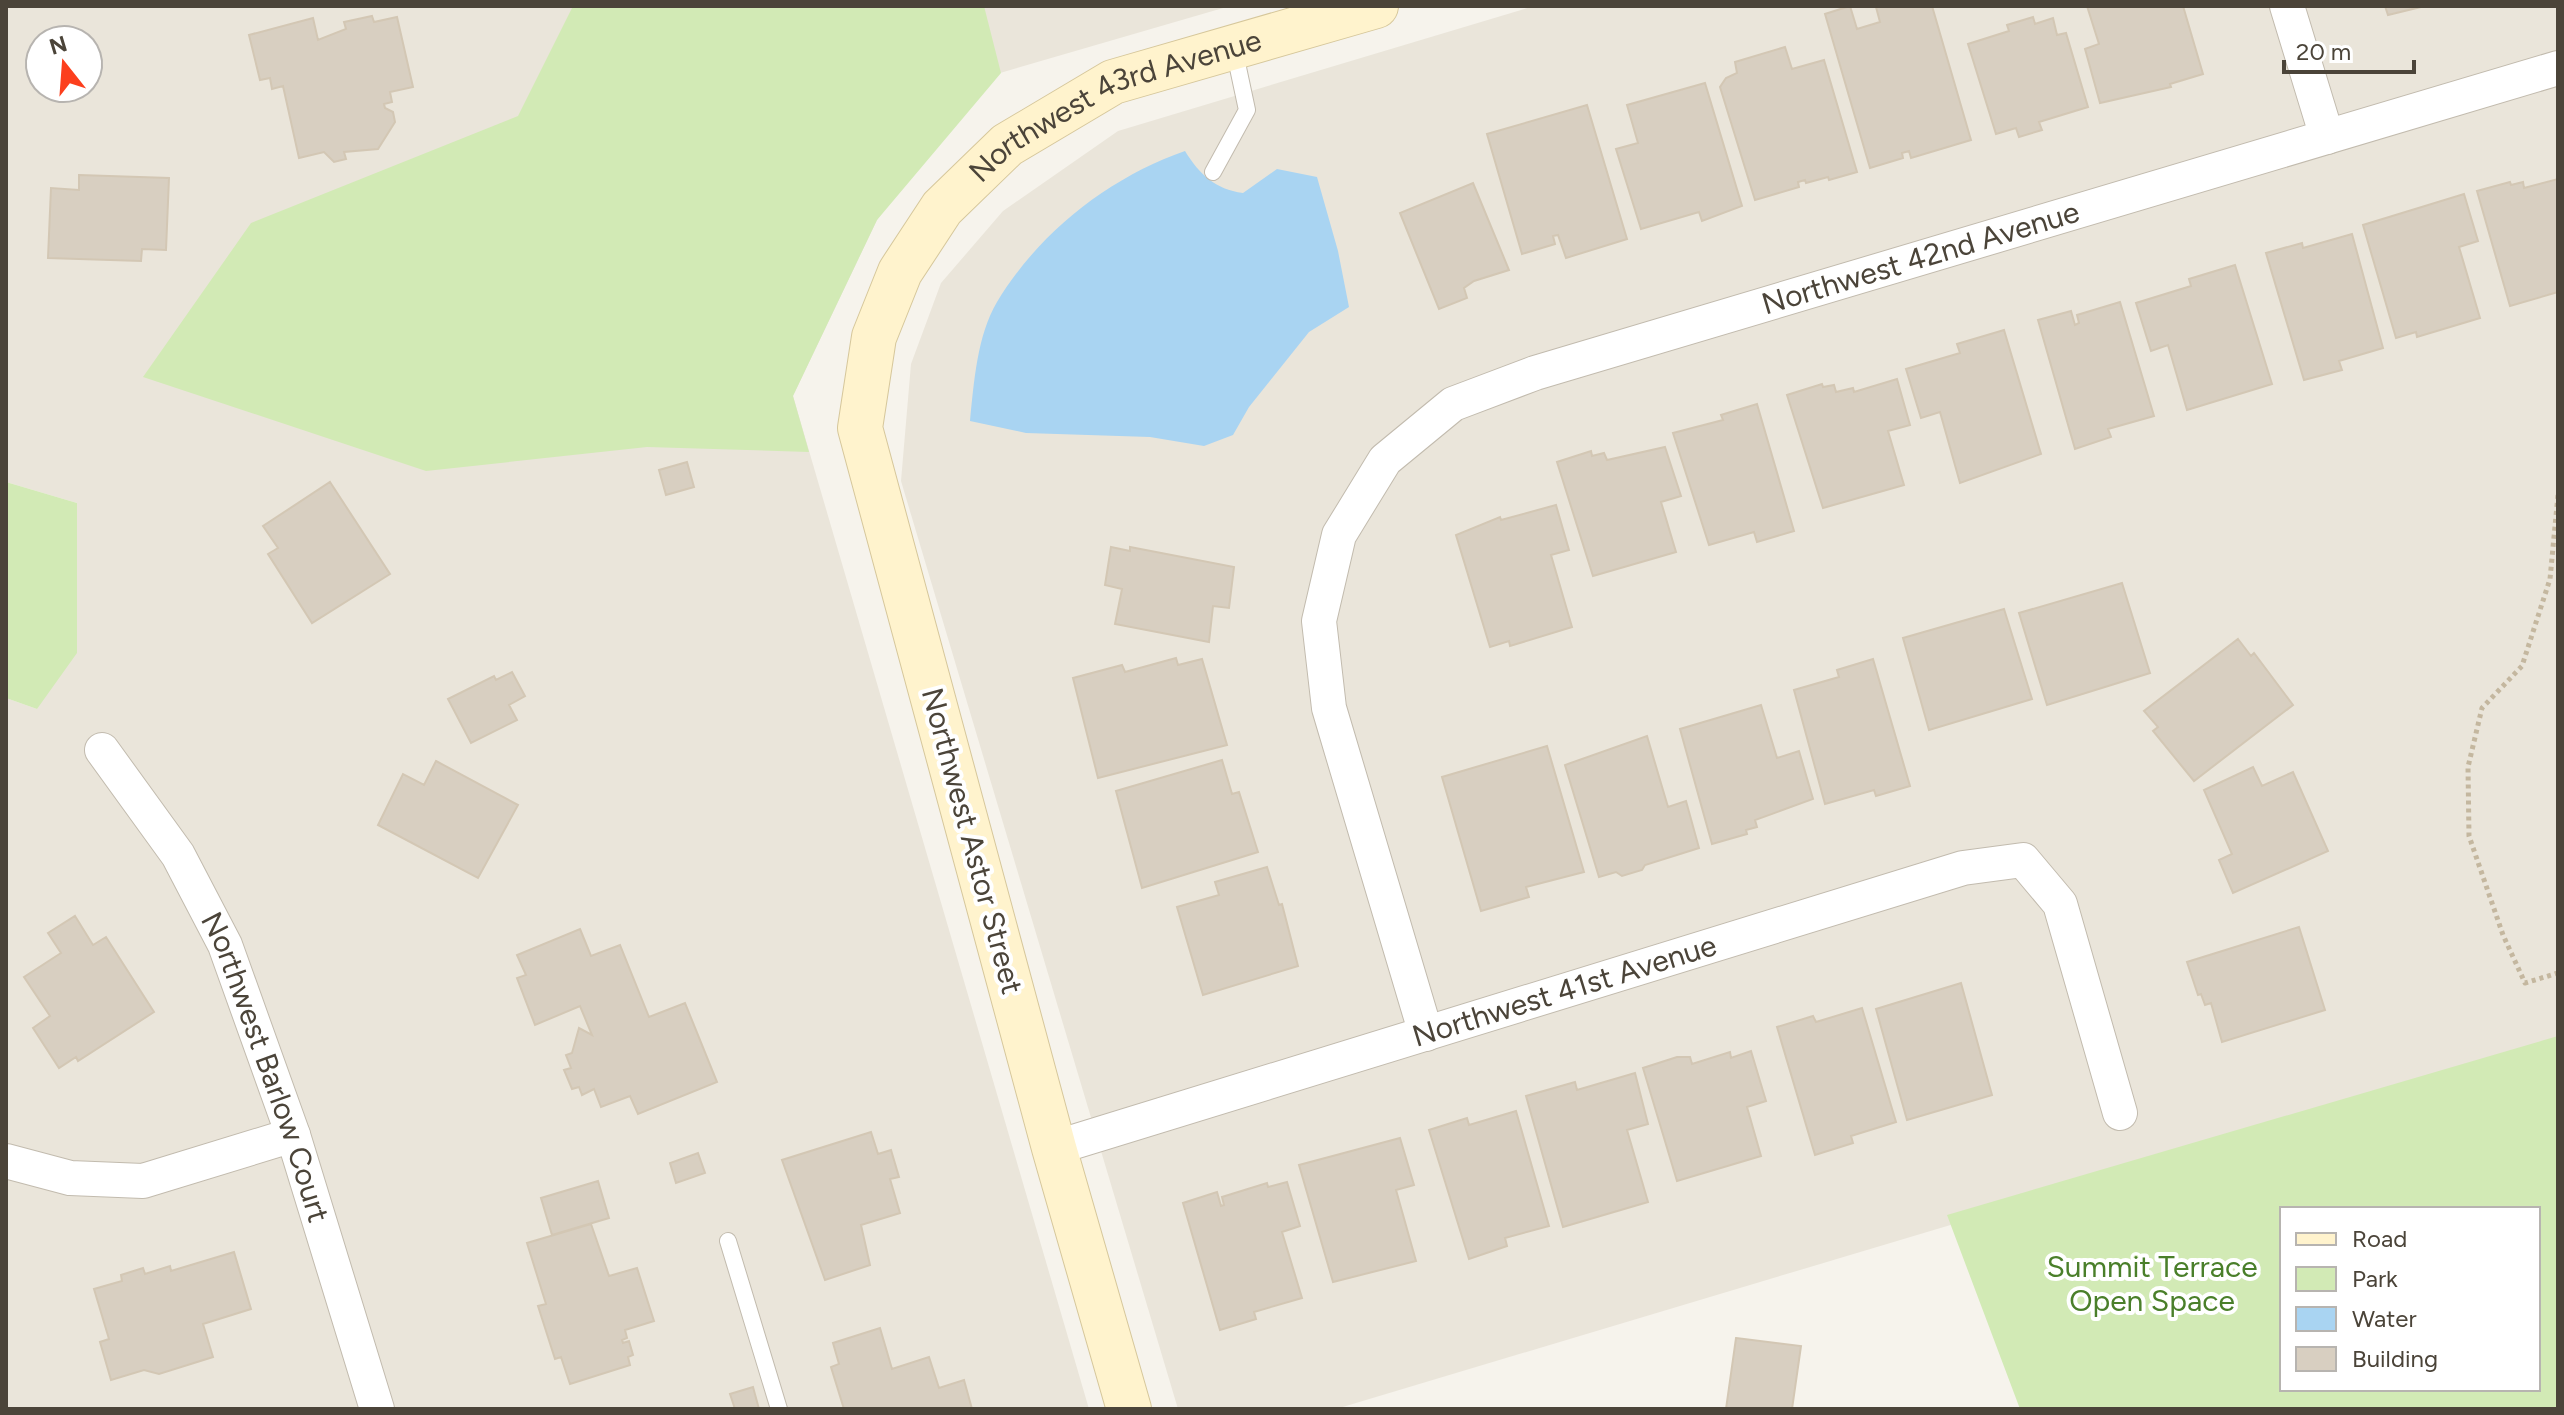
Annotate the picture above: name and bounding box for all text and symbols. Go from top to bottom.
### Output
street label: Northwest 43rd Avenue [961,21,1266,190]
north arrow [24,24,104,104]
scale bar [2284,24,2414,74]
text: N [46,30,70,61]
text: 20 m [2296,37,2351,66]
street label: Northwest 42nd Avenue [1757,193,2084,322]
street label: Northwest Astor Street [914,684,1031,998]
street label: Northwest Barlow Court [193,906,338,1227]
street label: Northwest 41st Avenue [1408,926,1721,1055]
legend [2280,1207,2540,1391]
text: Road [2352,1224,2407,1253]
park label: Summit Terrace Open Space [2046,1248,2258,1319]
text: Park [2352,1264,2398,1293]
text: Water [2352,1304,2417,1333]
text: Building [2352,1344,2438,1373]

